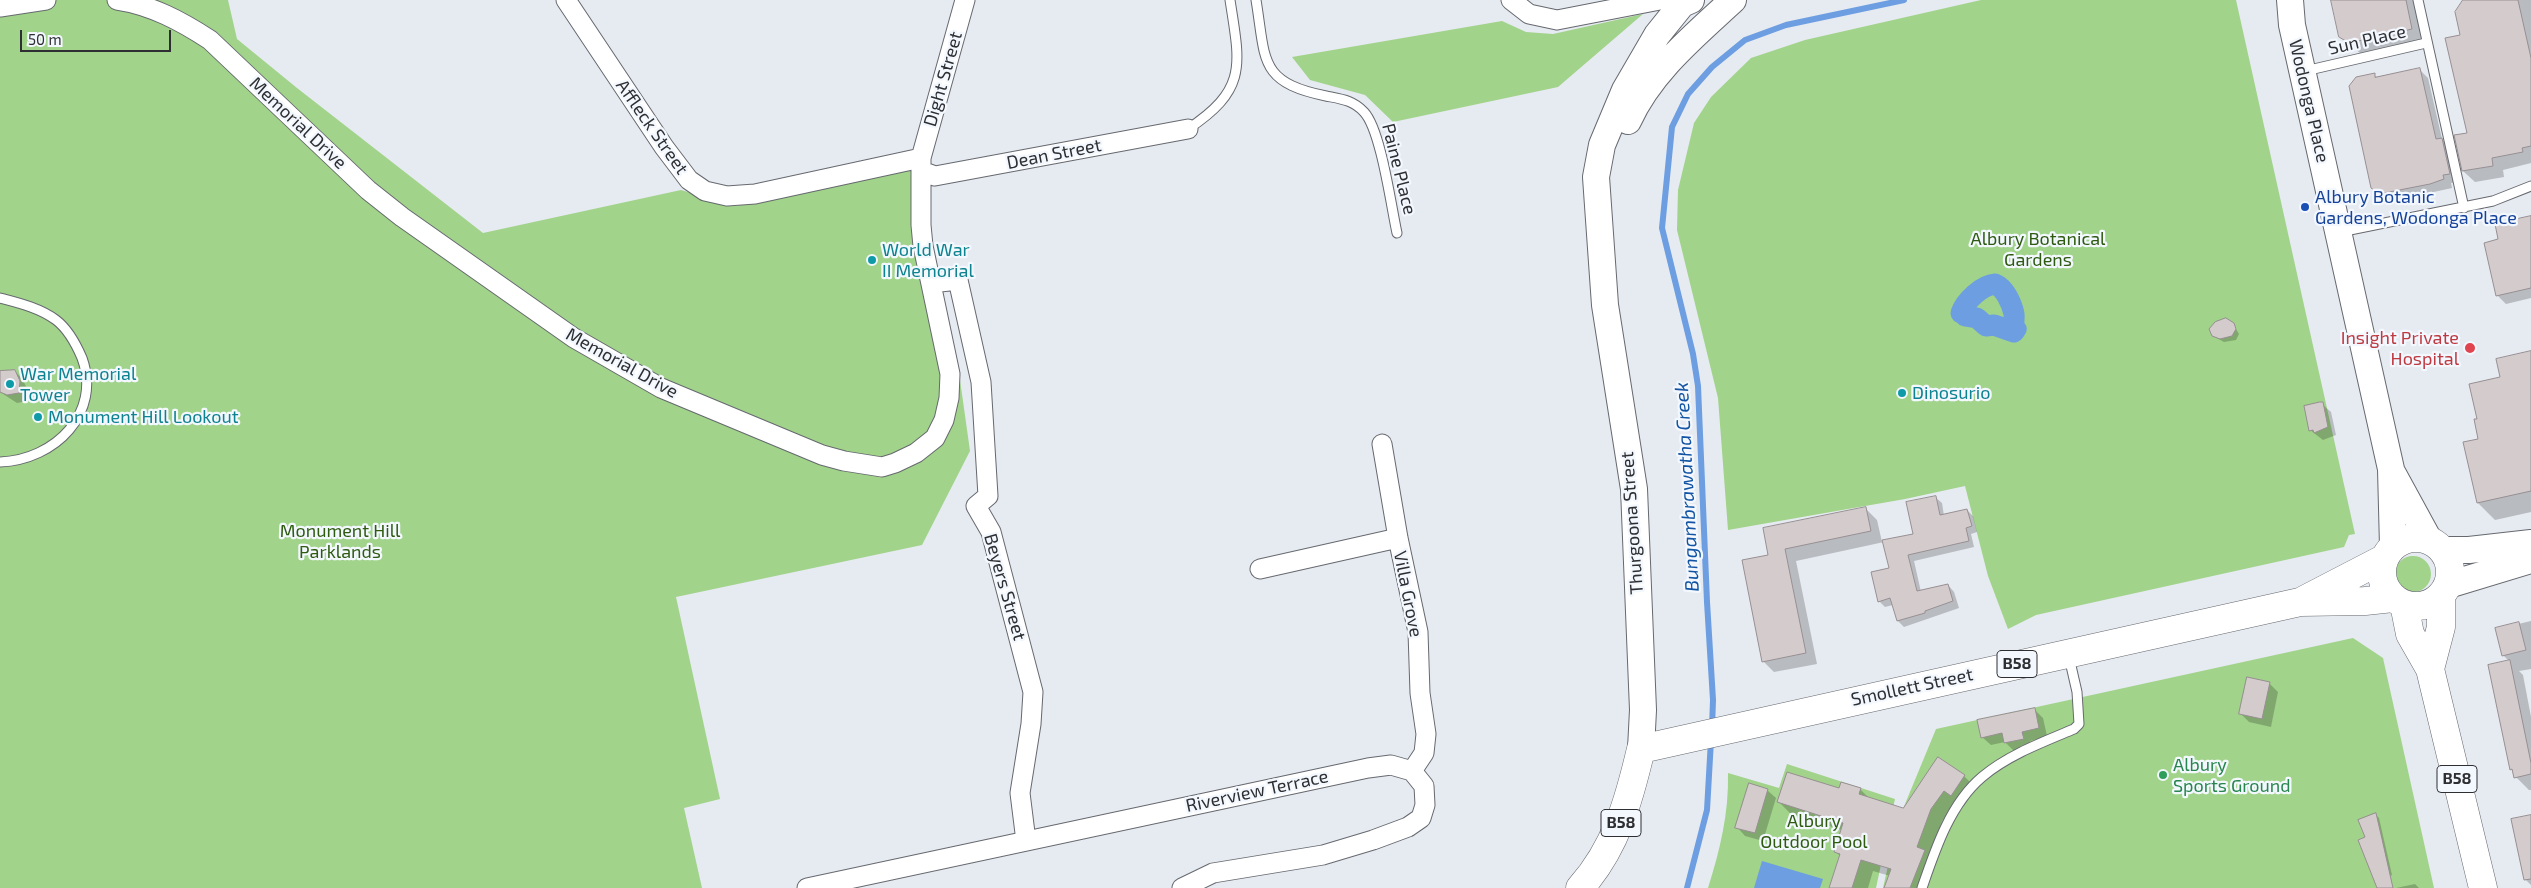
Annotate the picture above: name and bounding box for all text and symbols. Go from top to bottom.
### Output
scale bar [22,20,174,52]
street label: Sun Place [2326,21,2408,59]
street label: Dight Street [919,29,967,129]
text: 50 m [28,30,62,48]
street label: Wodonga Place [2284,37,2334,165]
street label: Memorial Drive [245,72,351,174]
street label: Affleck Street [611,75,693,179]
street label: Paine Place [1377,121,1421,217]
street label: Dean Street [1005,134,1103,174]
place label: Albury Botanic Gardens, Wodonga Place [2315,186,2517,228]
marker: Albury Botanic Gardens, Wodonga Place [2299,201,2311,213]
park label: Albury Botanical Gardens [1971,228,2105,270]
place label: World War II Memorial [882,239,974,282]
marker: World War II Memorial [866,254,878,266]
street label: Memorial Drive [562,323,682,403]
place label: Insight Private Hospital [2341,327,2459,369]
marker: Insight Private Hospital [2463,341,2477,355]
place label: War Memorial Tower [20,363,136,406]
marker: War Memorial Tower [4,378,16,390]
water label: Bungambrawatha Creek [1670,382,1704,592]
place label: Dinosurio [1912,382,1990,404]
marker: Dinosurio [1896,387,1908,399]
place label: Monument Hill Lookout [48,406,239,428]
marker: Monument Hill Lookout [32,411,44,423]
street label: Thurgoona Street [1616,451,1648,595]
park label: Monument Hill Parklands [280,520,400,562]
street label: Beyers Street [979,531,1031,643]
street label: Villa Grove [1389,549,1427,639]
road number: B58 [1997,651,2037,678]
street label: Smollett Street [1849,664,1975,710]
place label: Albury Sports Ground [2173,754,2291,796]
street label: Riverview Terrace [1184,765,1330,817]
road number: B58 [2437,766,2477,792]
marker: Albury Sports Ground [2157,769,2169,781]
road number: B58 [1601,810,1641,836]
park label: Albury Outdoor Pool [1760,810,1868,852]

